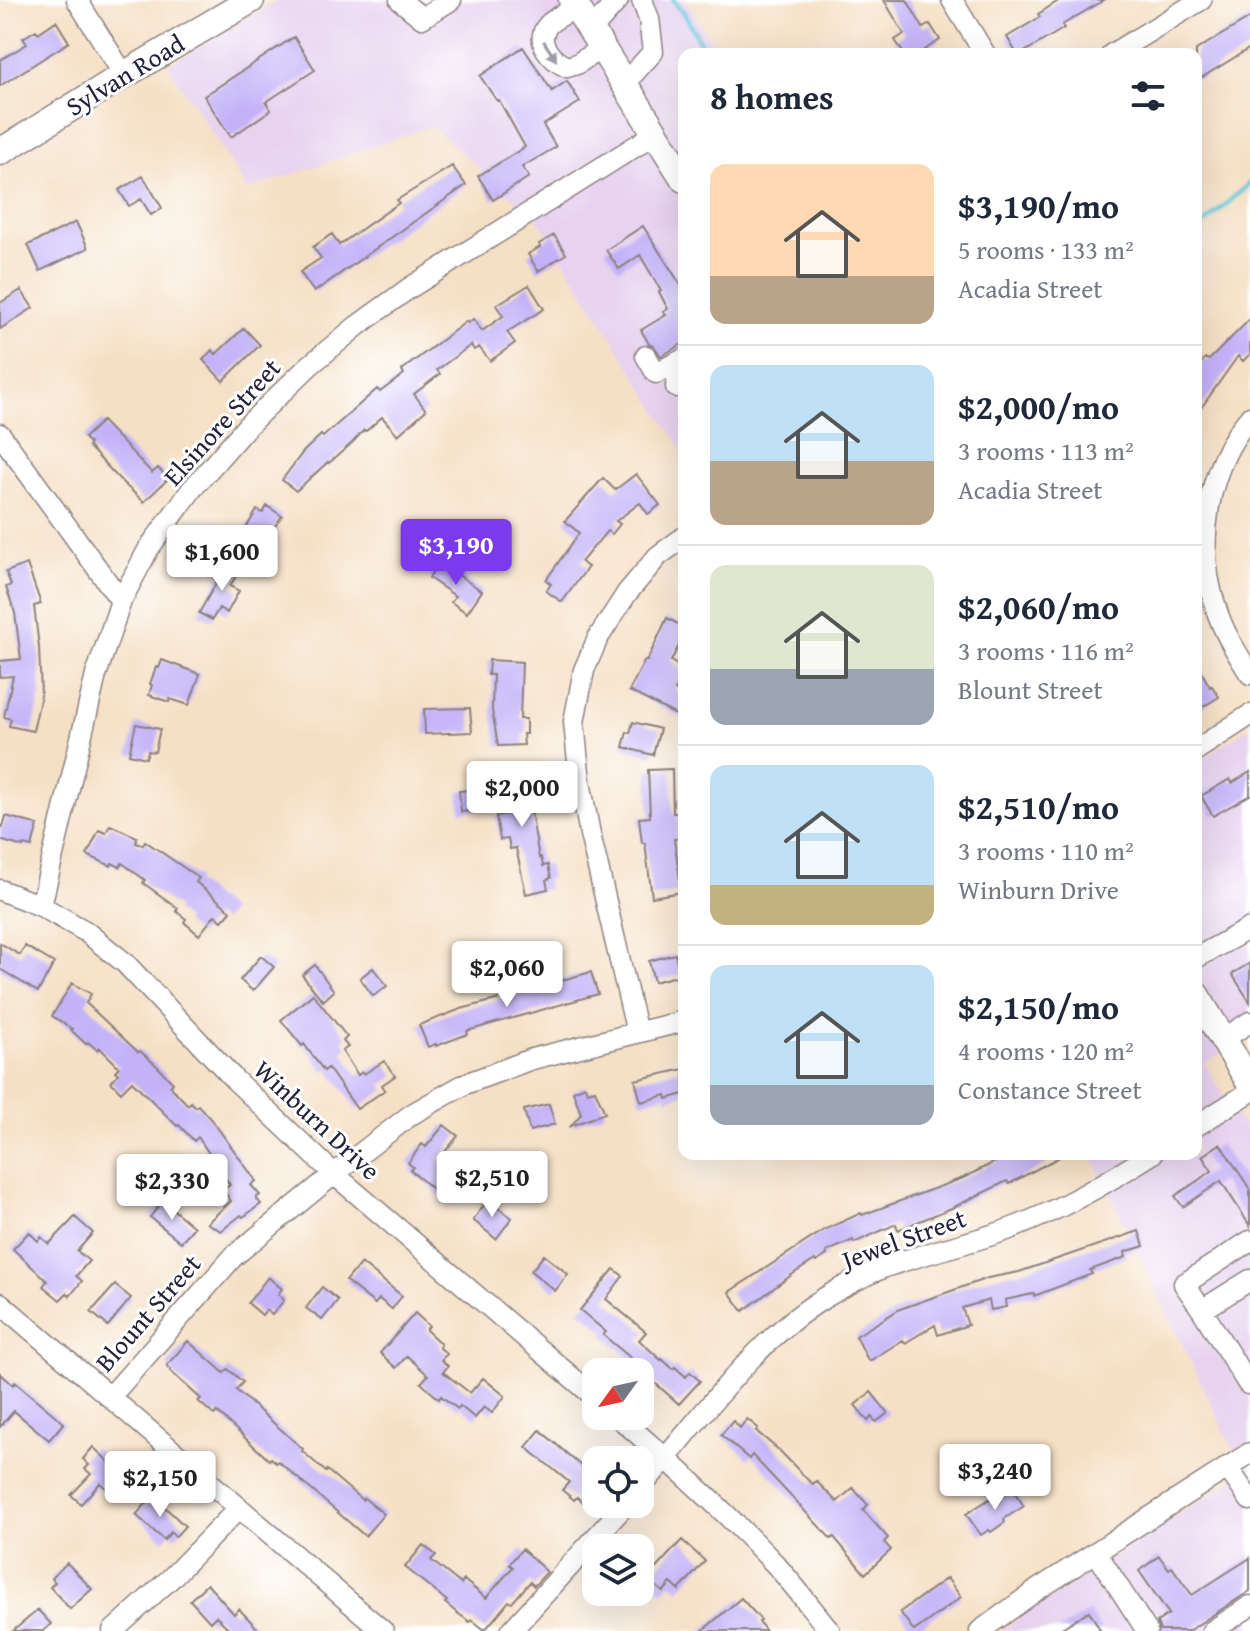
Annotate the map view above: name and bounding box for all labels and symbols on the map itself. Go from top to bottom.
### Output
street label: Sylvan Road [58,24,192,125]
one-way arrow [542,40,558,62]
street label: Elsinore Street [154,349,290,494]
pin: $3,190 [391,519,521,587]
pin: $1,600 [157,525,287,593]
pin: $2,000 [457,761,587,829]
pin: $2,060 [442,941,572,1009]
street label: Winburn Drive [245,1051,389,1189]
pin: $2,510 [427,1151,557,1219]
pin: $2,330 [107,1154,237,1222]
street label: Jewel Street [834,1198,971,1280]
street label: Blount Street [85,1245,210,1380]
north arrow [582,1358,654,1430]
pin: $3,240 [930,1444,1060,1512]
pin: $2,150 [95,1451,225,1519]

